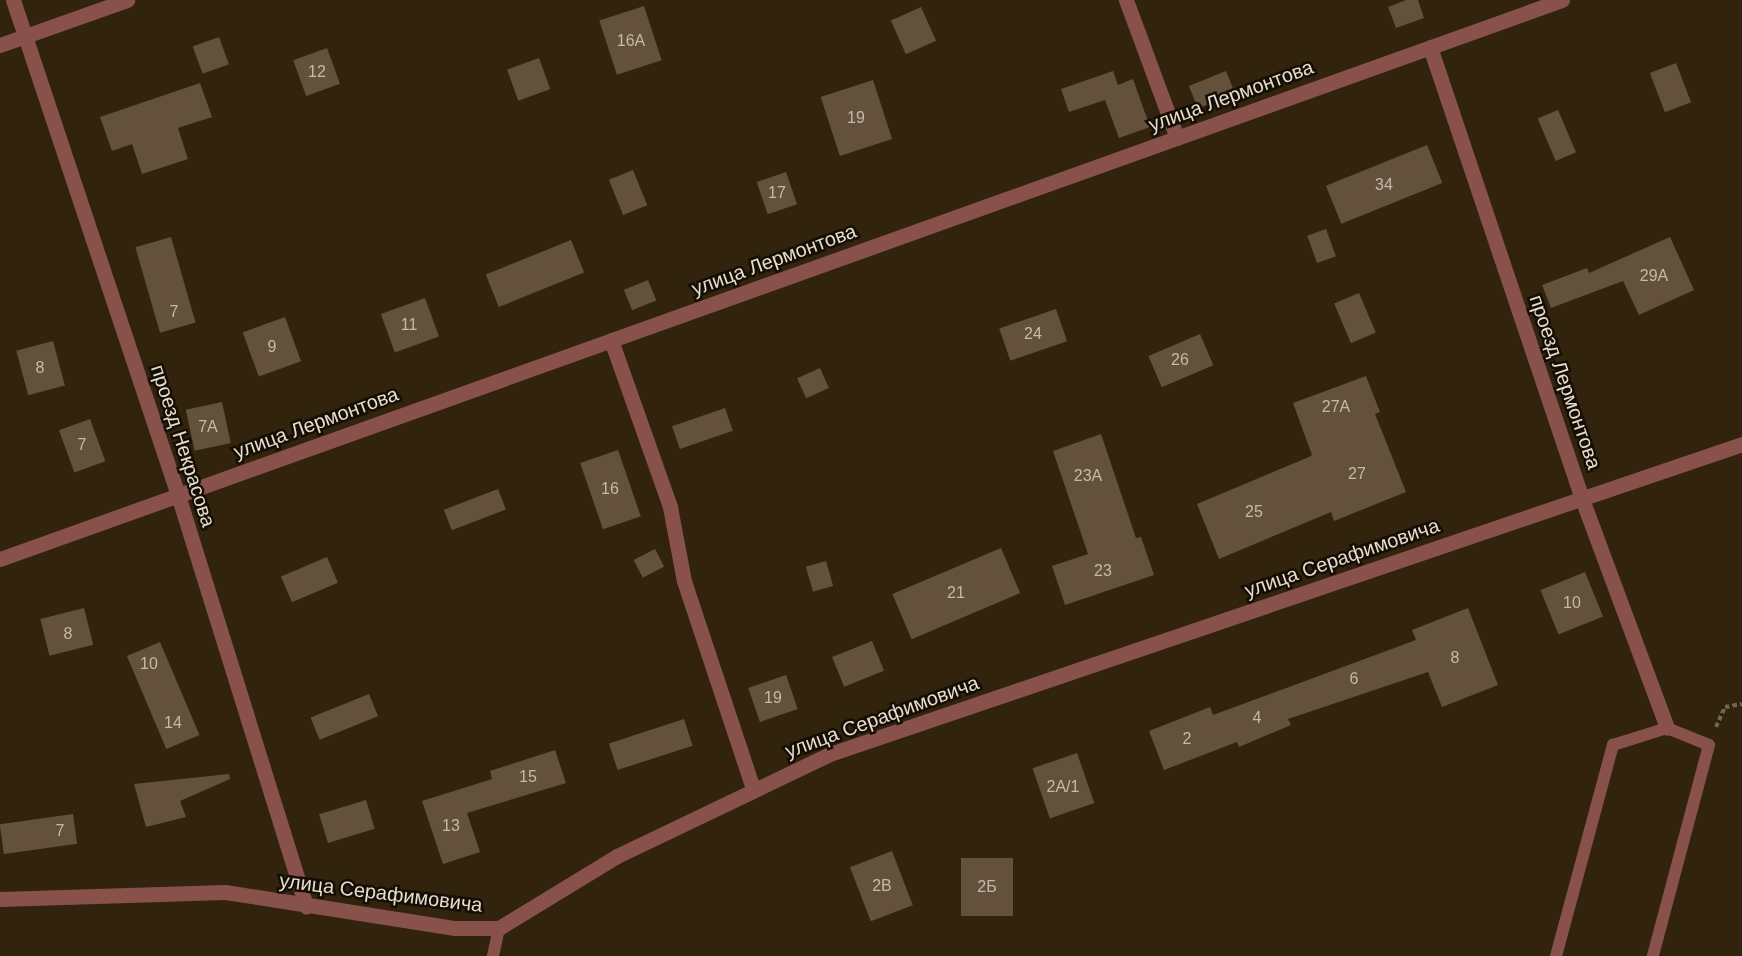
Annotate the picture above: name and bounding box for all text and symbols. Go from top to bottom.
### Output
house number: 16А [617,31,645,51]
street label: улица Лермонтова [1145,55,1317,137]
house number: 12 [308,62,326,82]
house number: 19 [847,108,865,128]
house number: 34 [1375,175,1393,195]
house number: 17 [768,183,786,203]
street label: улица Лермонтова [688,219,860,301]
house number: 29А [1640,266,1668,286]
street label: проезд Лермонтова [1524,292,1606,472]
house number: 7 [170,302,178,322]
house number: 11 [401,315,417,335]
house number: 24 [1024,324,1042,344]
house number: 9 [268,337,276,357]
house number: 26 [1171,350,1189,370]
house number: 8 [36,358,44,378]
street label: проезд Некрасова [145,362,221,530]
street label: улица Лермонтова [230,382,402,464]
house number: 27А [1322,397,1350,417]
house number: 7А [198,417,218,437]
house number: 7 [78,435,86,455]
house number: 27 [1348,464,1366,484]
house number: 23А [1074,466,1102,486]
house number: 16 [601,479,619,499]
house number: 25 [1245,502,1263,522]
street label: улица Серафимовича [1242,513,1442,603]
house number: 23 [1094,561,1112,581]
house number: 21 [947,583,965,603]
house number: 10 [1563,593,1581,613]
house number: 8 [64,624,72,644]
house number: 8 [1451,648,1459,668]
house number: 10 [140,654,158,674]
house number: 6 [1350,669,1358,689]
street label: улица Серафимовича [782,671,982,763]
house number: 19 [764,688,782,708]
house number: 4 [1253,708,1261,728]
house number: 14 [164,713,182,733]
house number: 2 [1183,729,1191,749]
house number: 15 [519,767,537,787]
house number: 2А/1 [1047,777,1079,797]
house number: 13 [442,816,460,836]
house number: 7 [56,821,64,841]
street label: улица Серафимовича [278,869,484,917]
house number: 2В [872,876,892,896]
house number: 2Б [977,877,997,897]

